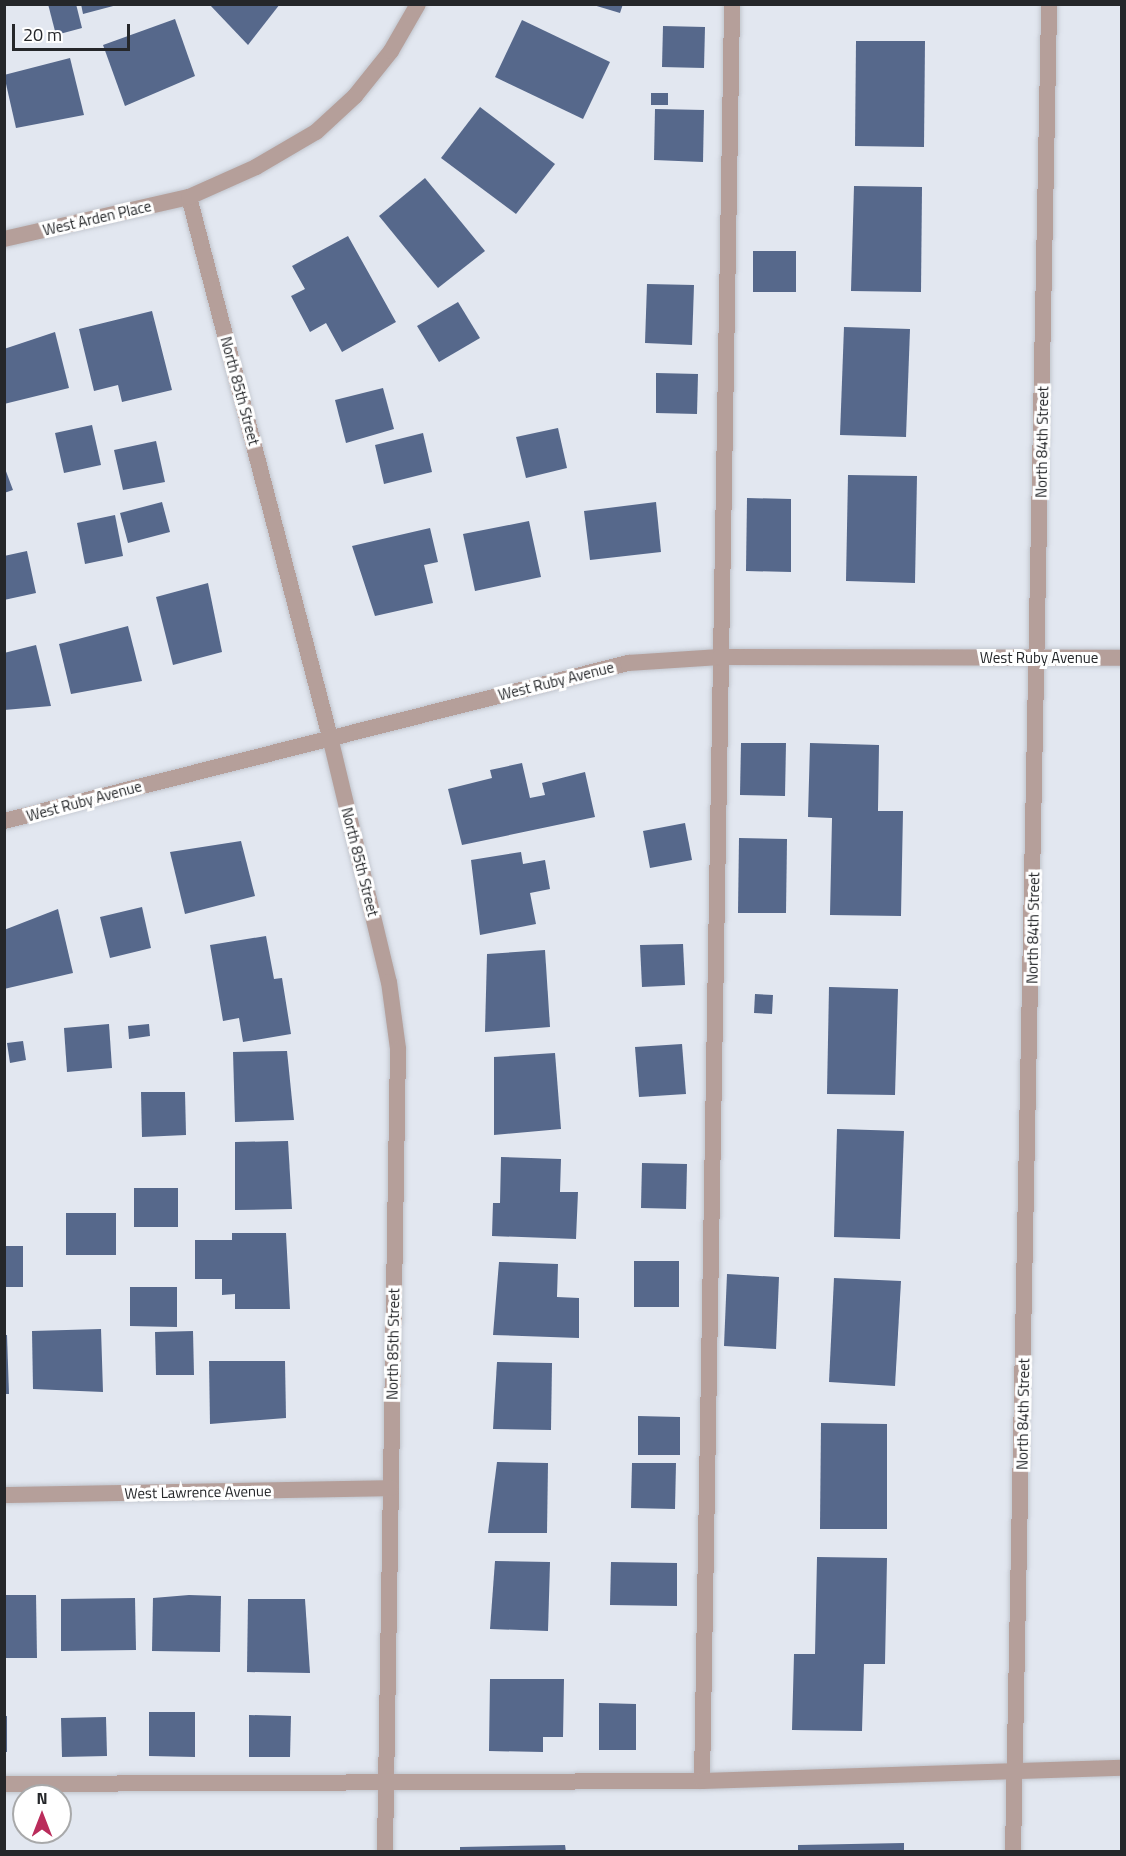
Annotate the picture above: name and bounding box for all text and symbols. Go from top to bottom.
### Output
scale bar [15,12,134,50]
text: 20 m [23,21,62,48]
street label: West Arden Place [41,197,153,239]
street label: North 85th Street [217,335,263,447]
street label: North 84th Street [1032,386,1052,498]
street label: West Ruby Avenue [980,649,1098,667]
street label: West Ruby Avenue [496,658,616,704]
street label: West Ruby Avenue [24,777,144,825]
street label: North 85th Street [338,806,382,918]
street label: North 84th Street [1023,872,1043,984]
street label: North 85th Street [383,1288,403,1400]
street label: North 84th Street [1013,1358,1033,1470]
street label: West Lawrence Avenue [124,1482,272,1502]
north arrow [12,1784,72,1844]
text: N [36,1786,48,1810]

